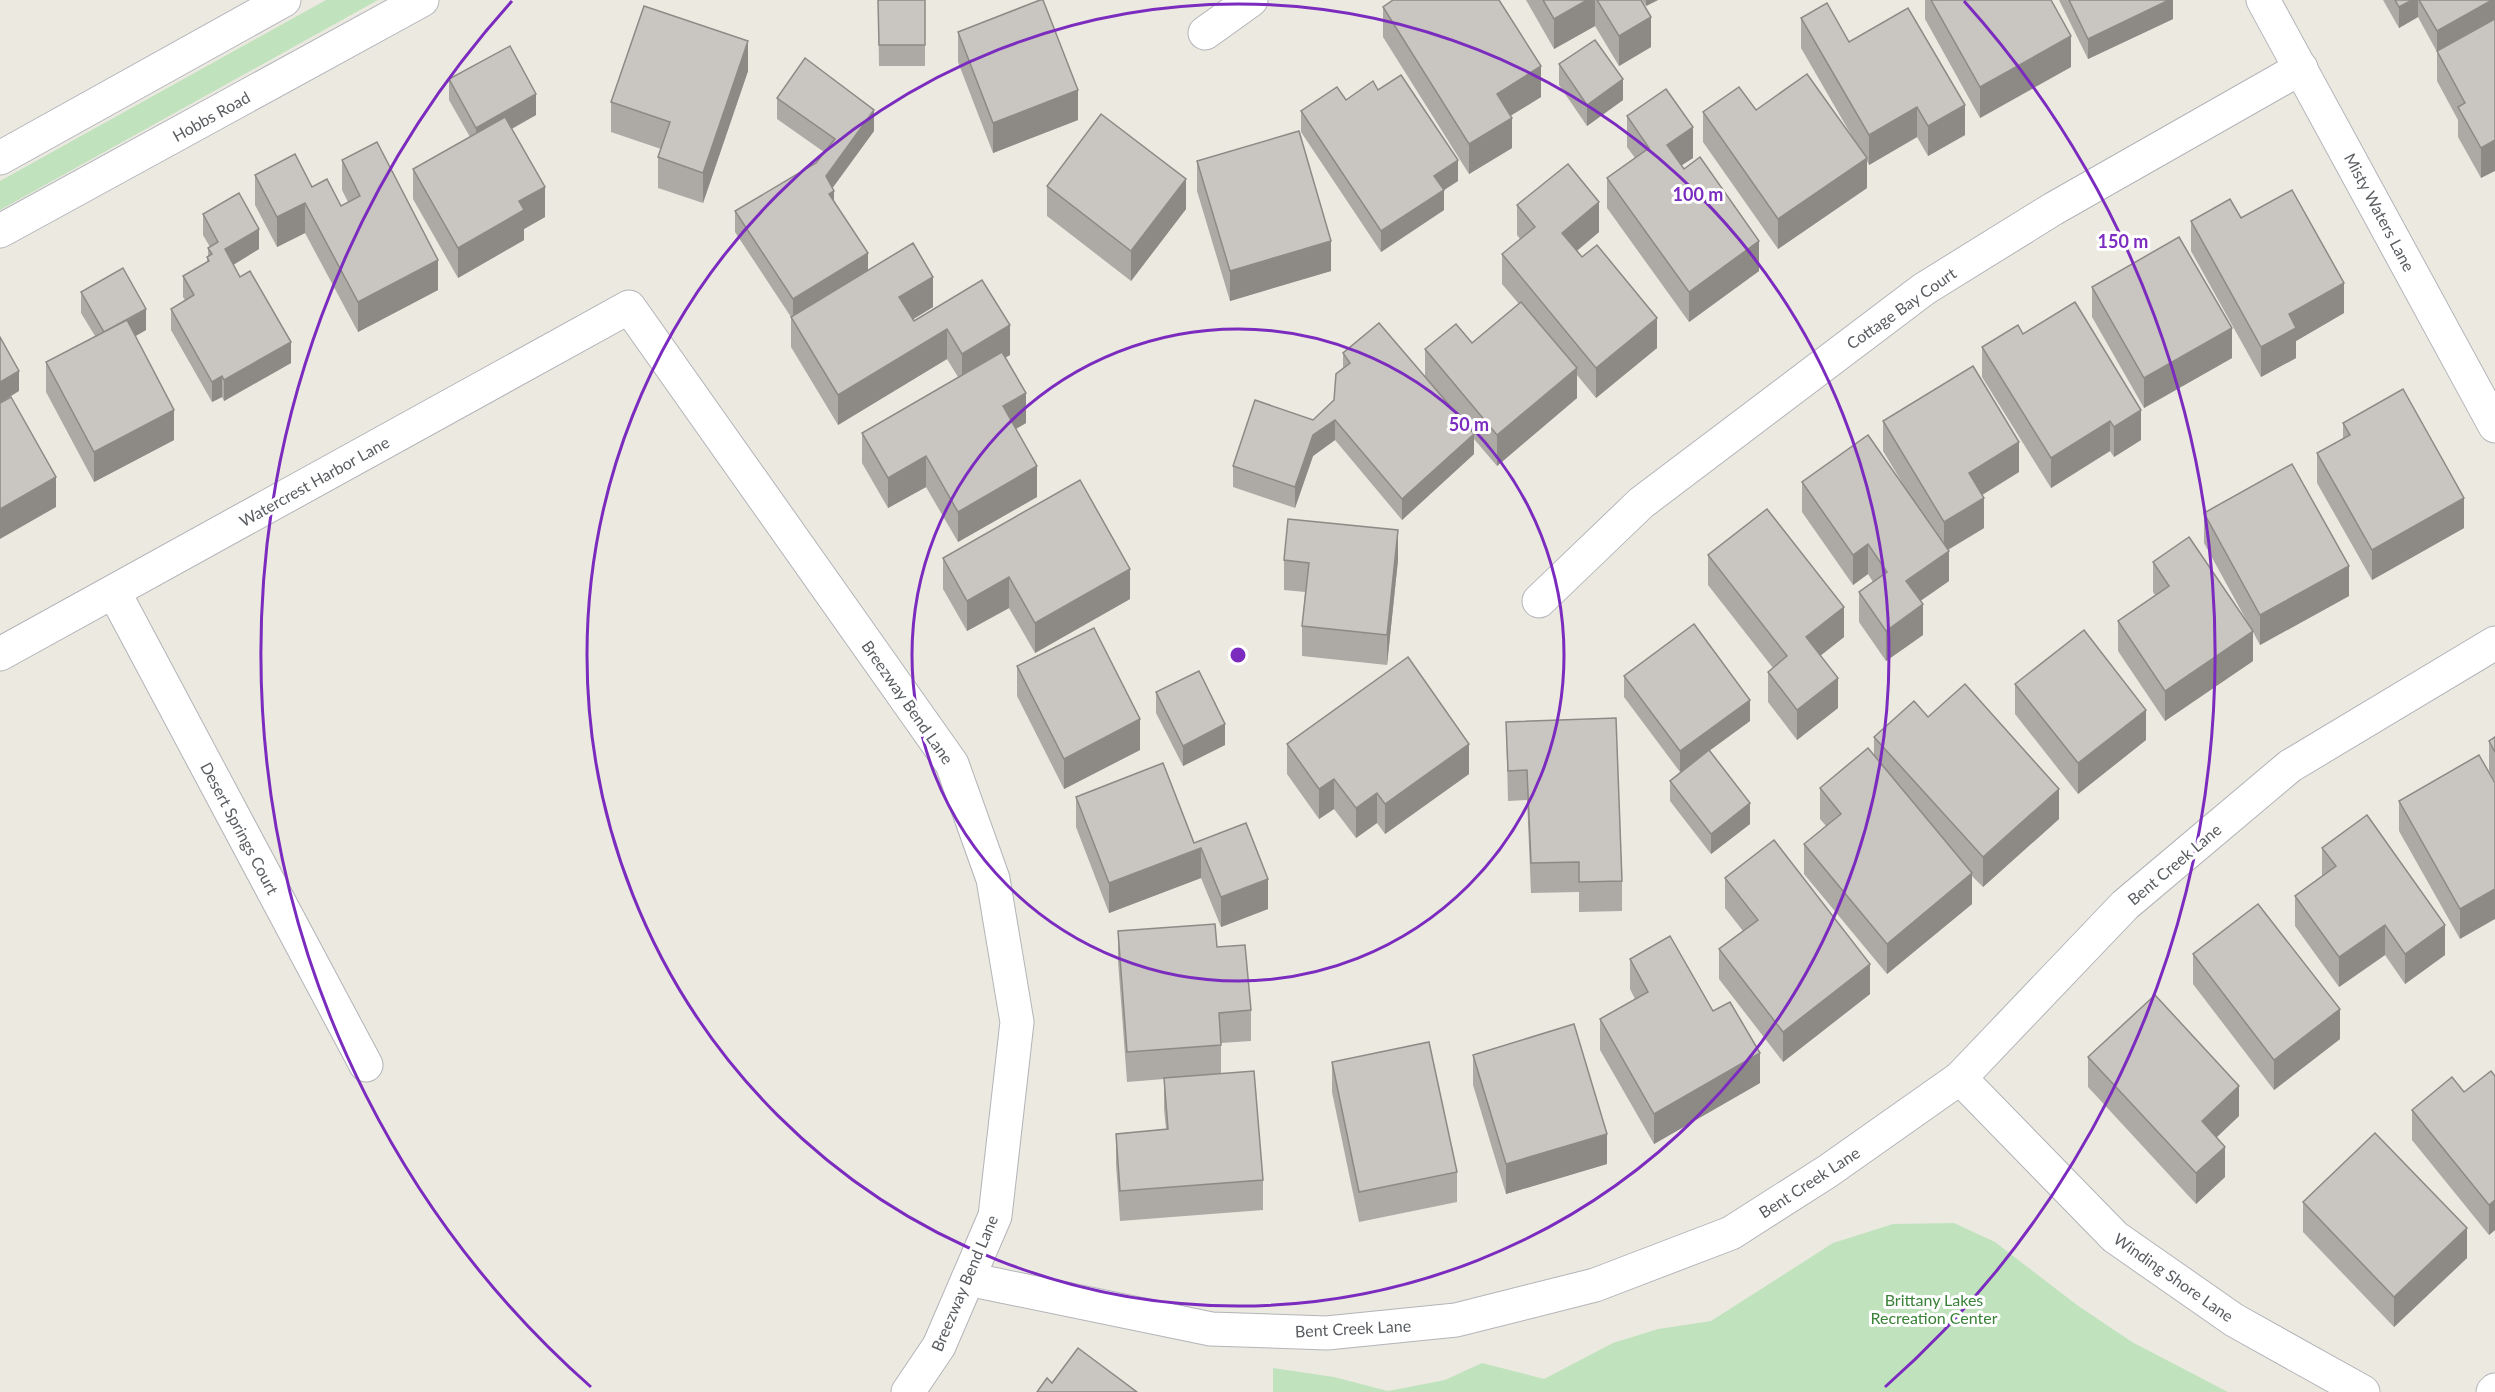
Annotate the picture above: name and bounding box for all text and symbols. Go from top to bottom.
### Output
street label: Hobbs Road [169,87,253,145]
street label: Misty Waters Lane [2341,150,2419,274]
text: 100 m [1673,183,1723,205]
text: 150 m [2098,230,2148,252]
street label: Cottage Bay Court [1843,263,1960,353]
text: 50 m [1449,413,1489,435]
street label: Watercrest Harbor Lane [236,432,392,530]
street label: Breezway Bend Lane [858,637,958,767]
centre of rings [1228,645,1248,665]
street label: Desert Springs Court [197,759,283,898]
street label: Bent Creek Lane [2123,819,2225,909]
street label: Bent Creek Lane [1755,1142,1863,1222]
street label: Breezway Bend Lane [927,1212,1001,1354]
street label: Winding Shore Lane [2111,1229,2237,1325]
park label: Brittany Lakes Recreation Center [1870,1290,1998,1327]
street label: Bent Creek Lane [1295,1315,1411,1341]

